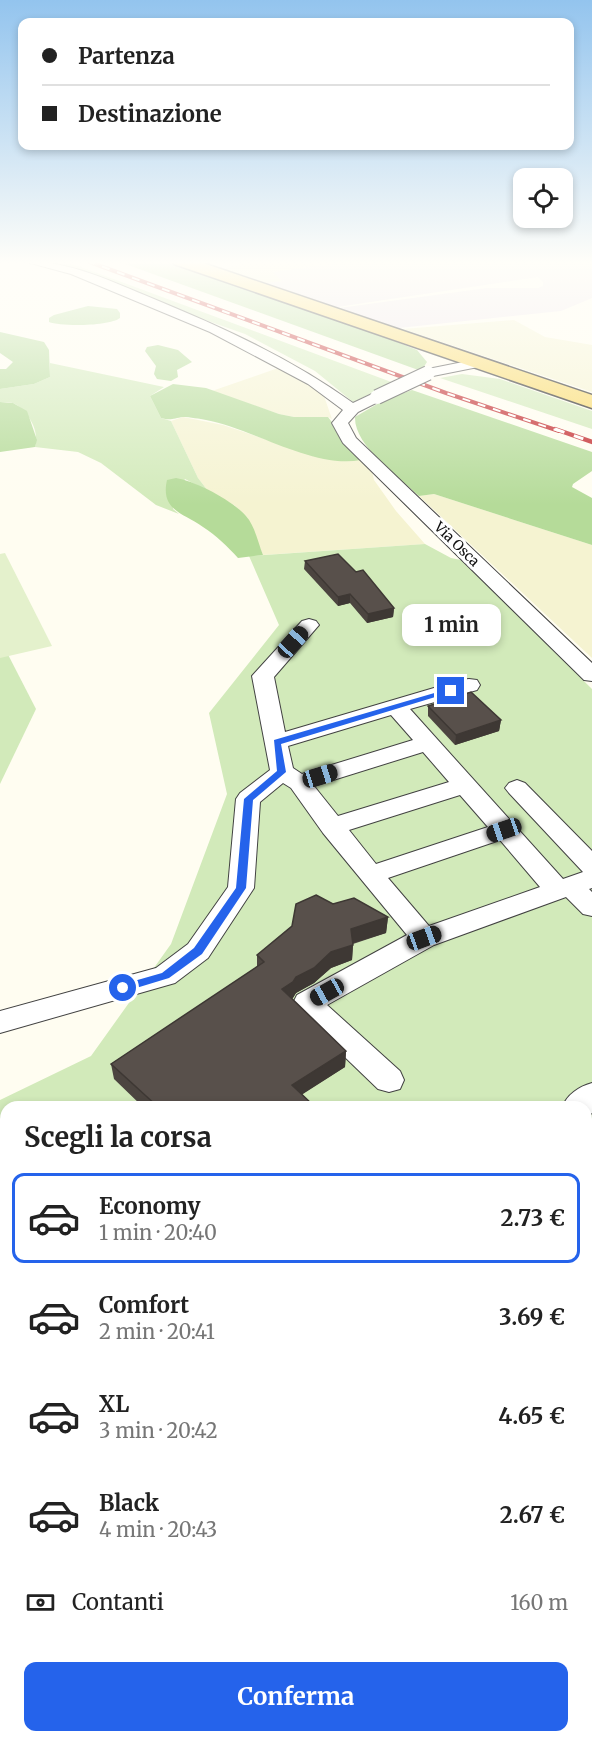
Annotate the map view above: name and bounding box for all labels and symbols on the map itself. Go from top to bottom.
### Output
street label: Via Osca [430,517,484,570]
callout: 1 min [402,604,500,646]
car [274,623,312,661]
route end [437,677,464,704]
car [300,762,340,790]
car [484,816,524,844]
car [404,923,444,953]
route start [109,974,136,1001]
car [307,975,347,1009]

